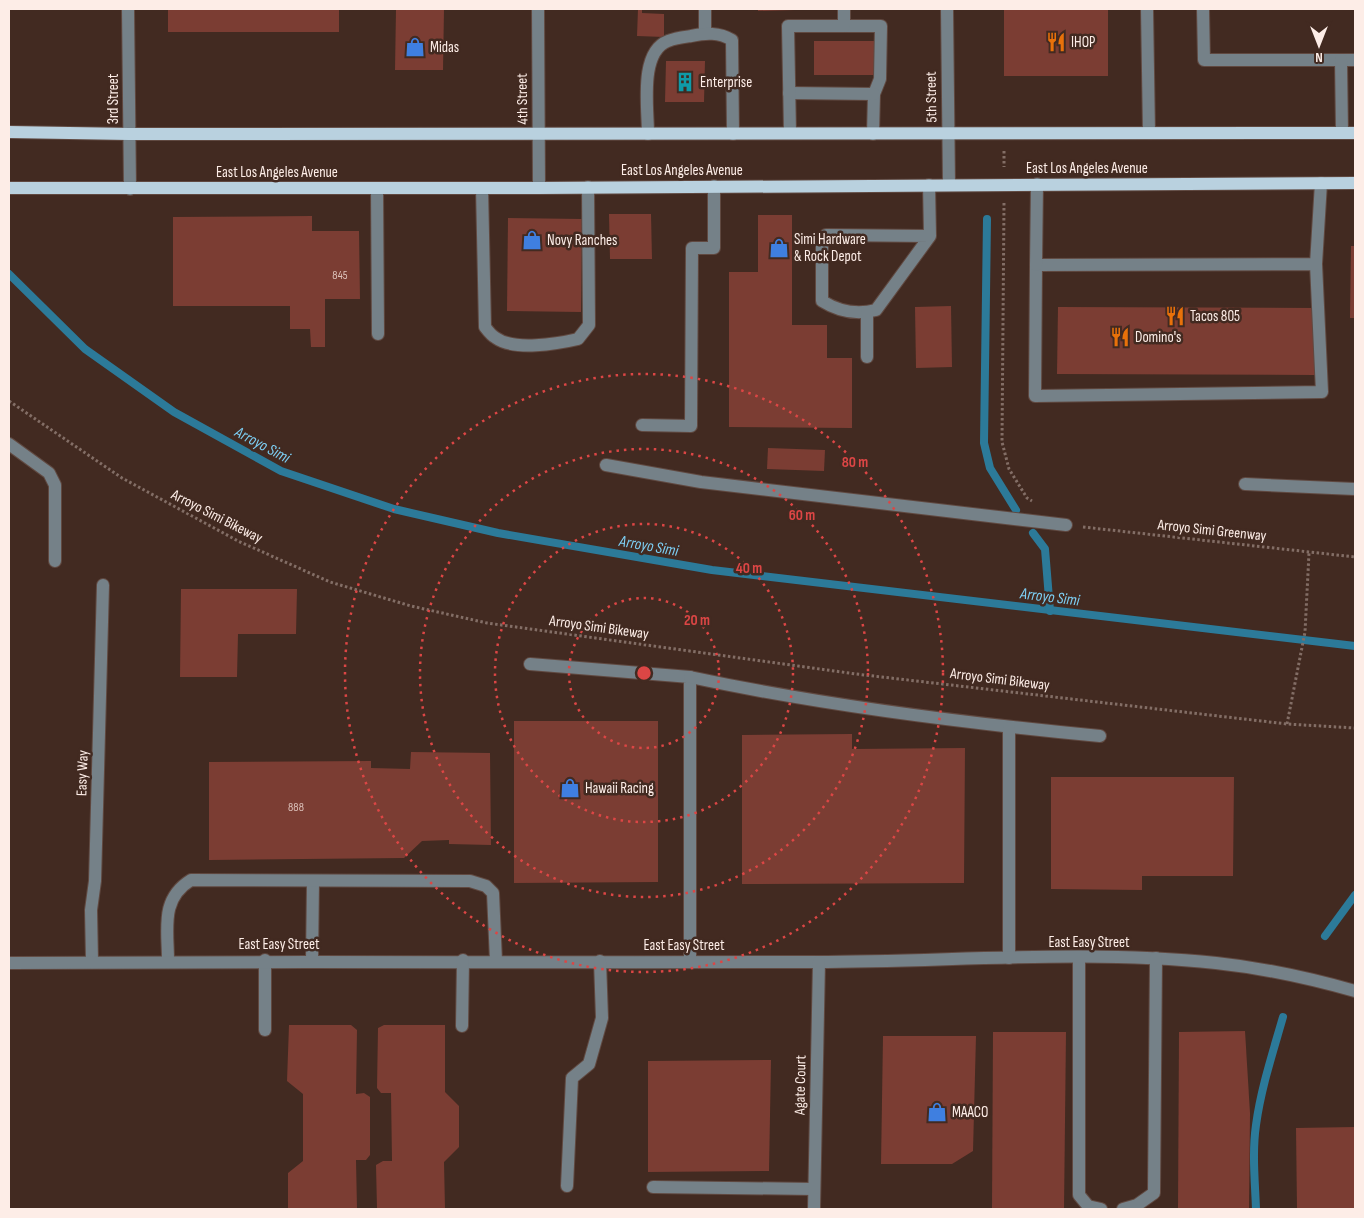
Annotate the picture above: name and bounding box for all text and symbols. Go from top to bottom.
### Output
north arrow [1294,20,1344,70]
restaurant icon: IHOP [1045,31,1067,53]
place label: IHOP [1071,33,1095,52]
shop icon: Midas [404,36,426,58]
place label: Midas [430,38,459,57]
text: N [1315,49,1323,66]
building icon: Enterprise [674,71,696,93]
street label: 5th Street [922,71,941,123]
street label: 3rd Street [104,73,123,124]
street label: 4th Street [513,73,532,125]
place label: Enterprise [700,73,752,92]
street label: East Los Angeles Avenue [1026,159,1148,178]
street label: East Los Angeles Avenue [621,161,743,180]
street label: East Los Angeles Avenue [216,163,338,182]
shop icon: Novy Ranches [521,229,543,251]
place label: Simi Hardware & Rock Depot [794,230,866,266]
place label: Novy Ranches [547,231,618,250]
shop icon: Simi Hardware & Rock Depot [768,237,790,259]
house number: 845 [332,268,348,283]
restaurant icon: Tacos 805 [1164,305,1186,327]
place label: Tacos 805 [1190,307,1240,326]
restaurant icon: Domino's [1109,326,1131,348]
place label: Domino's [1135,328,1181,347]
water label: Arroyo Simi [231,422,294,468]
text: 80 m [842,453,868,472]
street label: Arroyo Simi Bikeway [167,485,266,548]
text: 60 m [789,506,815,525]
street label: Arroyo Simi Greenway [1156,515,1267,546]
water label: Arroyo Simi [617,532,681,561]
text: 40 m [736,559,762,578]
water label: Arroyo Simi [1018,584,1082,611]
street label: Arroyo Simi Bikeway [547,611,650,644]
text: 20 m [684,611,710,630]
centre of rings [635,664,653,682]
street label: Arroyo Simi Bikeway [948,664,1051,695]
street label: Easy Way [72,749,93,796]
shop icon: Hawaii Racing [559,777,581,799]
place label: Hawaii Racing [585,779,654,798]
house number: 888 [288,800,304,815]
street label: East Easy Street [1049,933,1130,952]
street label: East Easy Street [239,935,320,954]
street label: East Easy Street [644,936,725,955]
street label: Agate Court [790,1055,811,1116]
shop icon: MAACO [926,1101,948,1123]
place label: MAACO [952,1103,988,1122]

